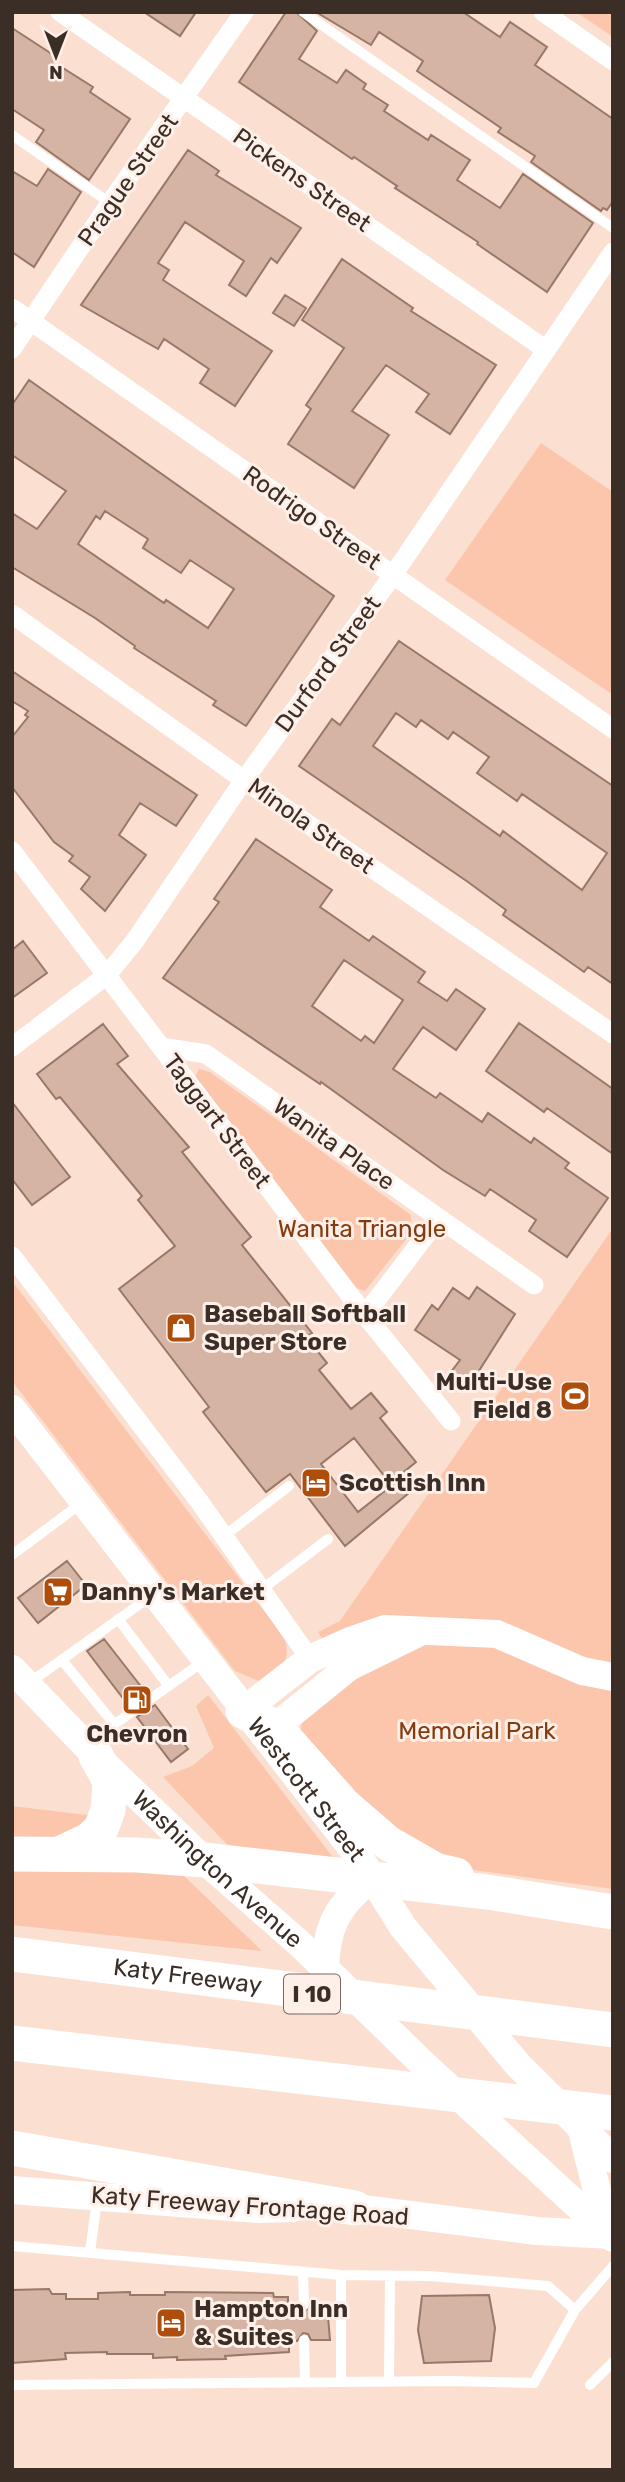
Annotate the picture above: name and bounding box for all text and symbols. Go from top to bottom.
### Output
north arrow [21,21,91,91]
text: N [49,61,63,84]
street label: Prague Street [72,108,184,252]
street label: Pickens Street [228,122,376,238]
street label: Rodrigo Street [238,460,386,576]
street label: Durford Street [269,591,387,737]
street label: Minola Street [243,772,379,880]
street label: Taggart Street [157,1048,277,1194]
street label: Wanita Place [268,1092,400,1196]
park label: Wanita Triangle [278,1215,446,1243]
place label: Baseball Softball Super Store [204,1300,406,1356]
shop icon: Baseball Softball Super Store [164,1311,198,1345]
place label: Multi-Use Field 8 [436,1368,552,1424]
sports icon: Multi-Use Field 8 [558,1379,592,1413]
hotel icon: Scottish Inn [299,1466,333,1500]
place label: Scottish Inn [339,1469,486,1497]
supermarket icon: Danny's Market [41,1575,75,1609]
place label: Danny's Market [81,1578,265,1606]
fuel station icon: Chevron [120,1683,154,1717]
street label: Westcott Street [242,1712,371,1867]
park label: Memorial Park [398,1717,556,1745]
place label: Chevron [86,1720,188,1748]
street label: Washington Avenue [126,1785,308,1954]
street label: Katy Freeway [112,1953,264,1999]
road number: I 10 [284,1974,340,2013]
street label: Katy Freeway Frontage Road [90,2181,410,2231]
place label: Hampton Inn & Suites [194,2295,348,2351]
hotel icon: Hampton Inn & Suites [154,2306,188,2340]

